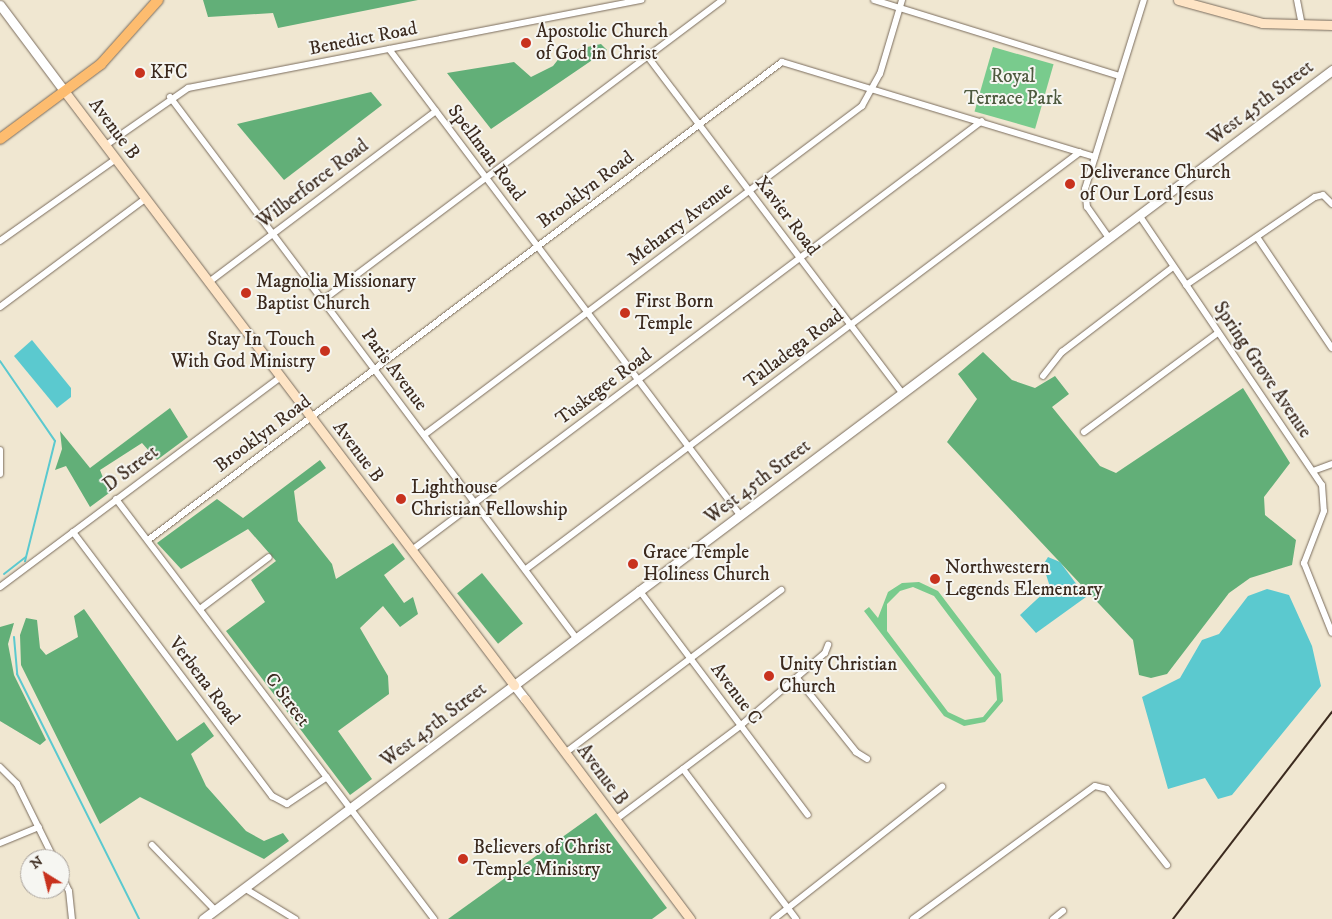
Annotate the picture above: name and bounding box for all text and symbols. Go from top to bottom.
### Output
street label: Benedict Road [307,17,419,61]
place label: Apostolic Church of God in Christ [536,21,668,65]
marker: Apostolic Church of God in Christ [520,37,532,49]
street label: West 45th Street [1204,56,1318,150]
place label: KFC [150,62,188,84]
park label: Royal Terrace Park [964,66,1062,110]
marker: KFC [134,67,146,79]
street label: Avenue B [84,94,144,164]
street label: Spellman Road [442,100,530,206]
street label: Wilberforce Road [253,135,373,233]
street label: Brooklyn Road [533,146,639,234]
place label: Deliverance Church of Our Lord Jesus [1080,162,1231,206]
street label: Xavier Road [750,172,824,260]
street label: Meharry Avenue [623,177,737,271]
marker: Deliverance Church of Our Lord Jesus [1064,178,1076,190]
place label: Magnolia Missionary Baptist Church [256,271,416,315]
marker: Magnolia Missionary Baptist Church [240,287,252,299]
place label: First Born Temple [635,291,713,335]
street label: Spring Grove Avenue [1208,298,1316,442]
street label: Talladega Road [740,304,848,394]
marker: First Born Temple [619,307,631,319]
street label: Paris Avenue [356,325,432,415]
place label: Stay In Touch With God Ministry [171,329,315,373]
street label: Tuskegee Road [552,344,656,430]
marker: Stay In Touch With God Ministry [319,345,331,357]
street label: Brooklyn Road [210,390,316,478]
street label: Avenue B [328,417,388,487]
street label: West 45th Street [701,435,815,529]
street label: D Street [99,441,163,497]
place label: Lighthouse Christian Fellowship [411,477,567,521]
marker: Lighthouse Christian Fellowship [395,493,407,505]
place label: Grace Temple Holiness Church [643,542,770,586]
place label: Northwestern Legends Elementary [945,557,1103,601]
marker: Grace Temple Holiness Church [627,558,639,570]
marker: Northwestern Legends Elementary [929,573,941,585]
street label: Verbena Road [164,633,244,729]
place label: Unity Christian Church [779,654,897,698]
street label: Avenue C [705,659,767,729]
street label: C Street [259,669,315,731]
marker: Unity Christian Church [763,670,775,682]
street label: West 45th Street [377,678,491,772]
street label: Avenue B [572,740,632,810]
place label: Believers of Christ Temple Ministry [473,837,611,881]
north arrow [20,849,70,899]
text: N [27,852,47,873]
marker: Believers of Christ Temple Ministry [457,853,469,865]

